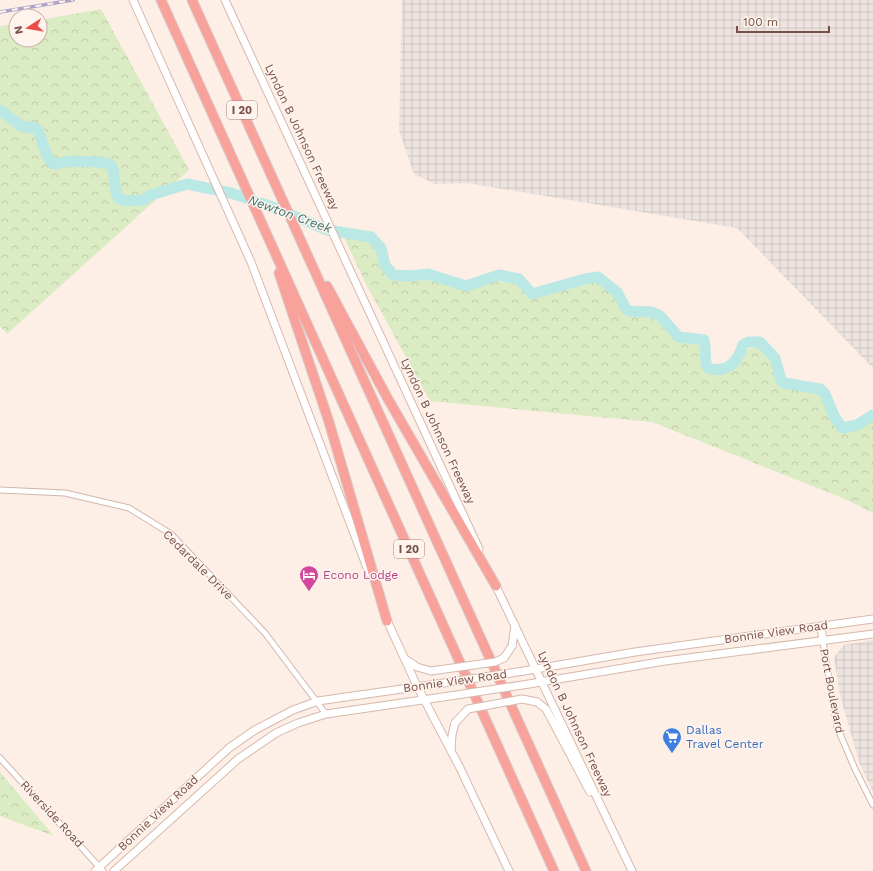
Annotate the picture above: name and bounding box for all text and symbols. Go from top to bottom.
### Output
north arrow [8,8,48,48]
scale bar [737,8,829,34]
text: 100 m [743,15,778,29]
text: N [12,25,26,35]
street label: Lyndon B Johnson Freeway [262,62,342,213]
road number: I 20 [227,101,257,119]
water label: Newton Creek [246,192,335,236]
street label: Lyndon B Johnson Freeway [398,356,478,507]
street label: Cedardale Drive [160,527,236,603]
road number: I 20 [394,540,424,558]
hotel icon: Econo Lodge [298,564,320,592]
place label: Econo Lodge [323,568,398,582]
street label: Bonnie View Road [723,618,829,646]
street label: Port Boulevard [817,647,847,735]
street label: Lyndon B Johnson Freeway [535,649,615,800]
street label: Bonnie View Road [402,667,508,695]
place label: Dallas Travel Center [686,723,764,751]
supermarket icon: Dallas Travel Center [661,726,683,754]
street label: Bonnie View Road [115,772,201,854]
street label: Riverside Road [17,778,87,850]

